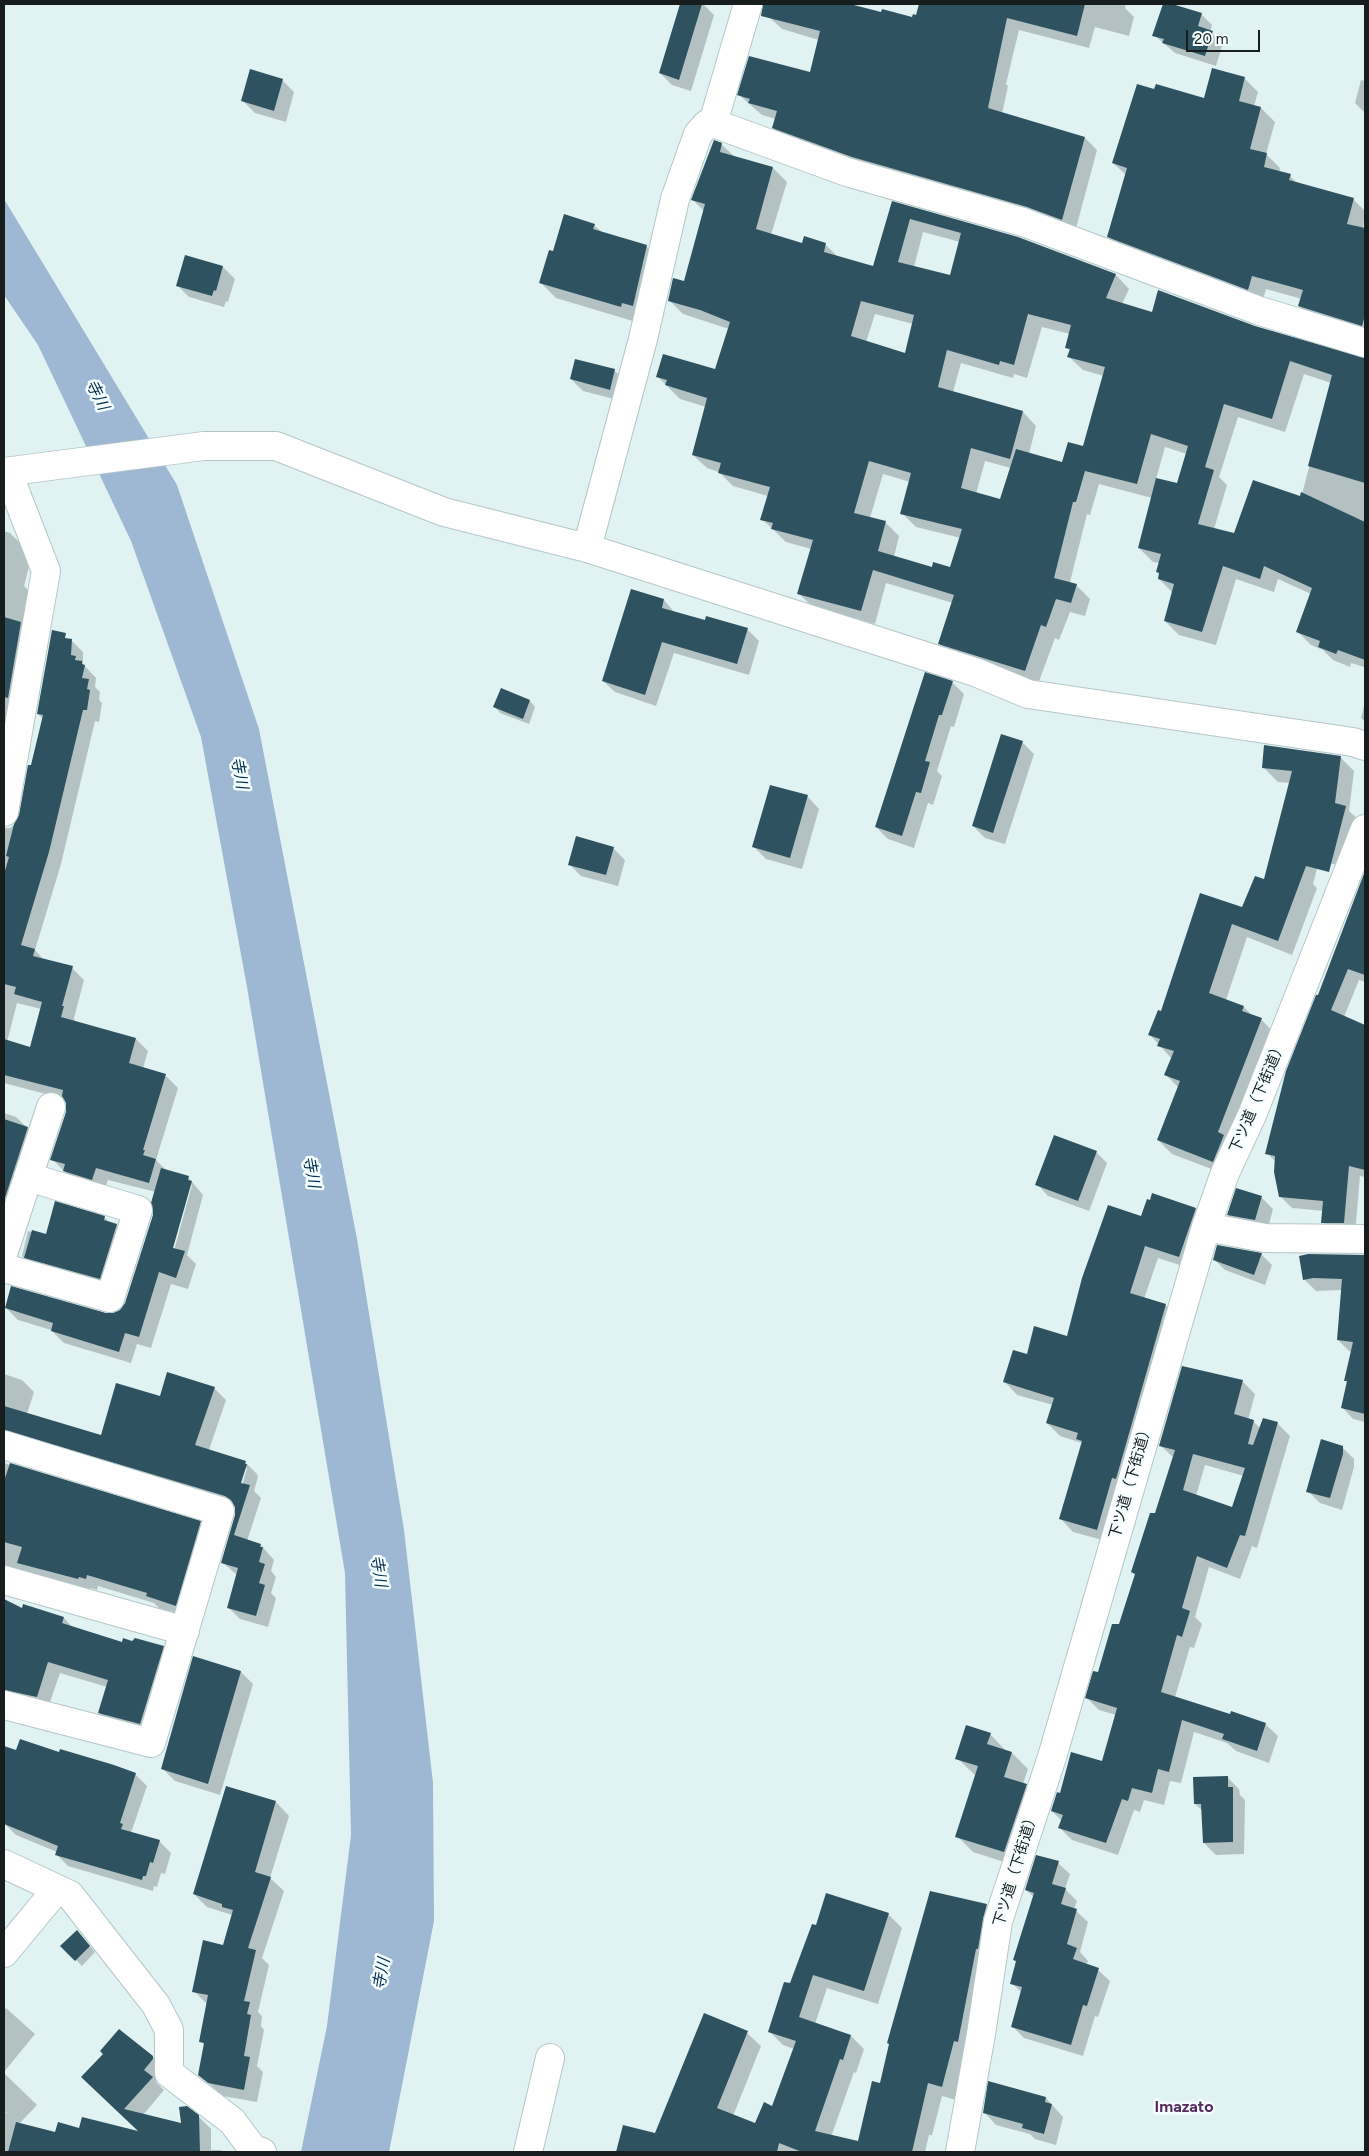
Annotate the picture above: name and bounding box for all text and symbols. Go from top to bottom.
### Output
scale bar [1189,20,1263,52]
text: 20 m [1194,30,1228,48]
water label: 寺川 [81,376,113,414]
water label: 寺川 [227,756,251,790]
street label: 下ツ道（下街道） [1226,1038,1290,1156]
water label: 寺川 [299,1155,323,1189]
street label: 下ツ道（下街道） [1106,1421,1156,1541]
water label: 寺川 [366,1554,390,1588]
street label: 下ツ道（下街道） [990,1809,1042,1929]
water label: 寺川 [370,1957,394,1991]
district label: Imazato [1155,2097,1213,2117]

